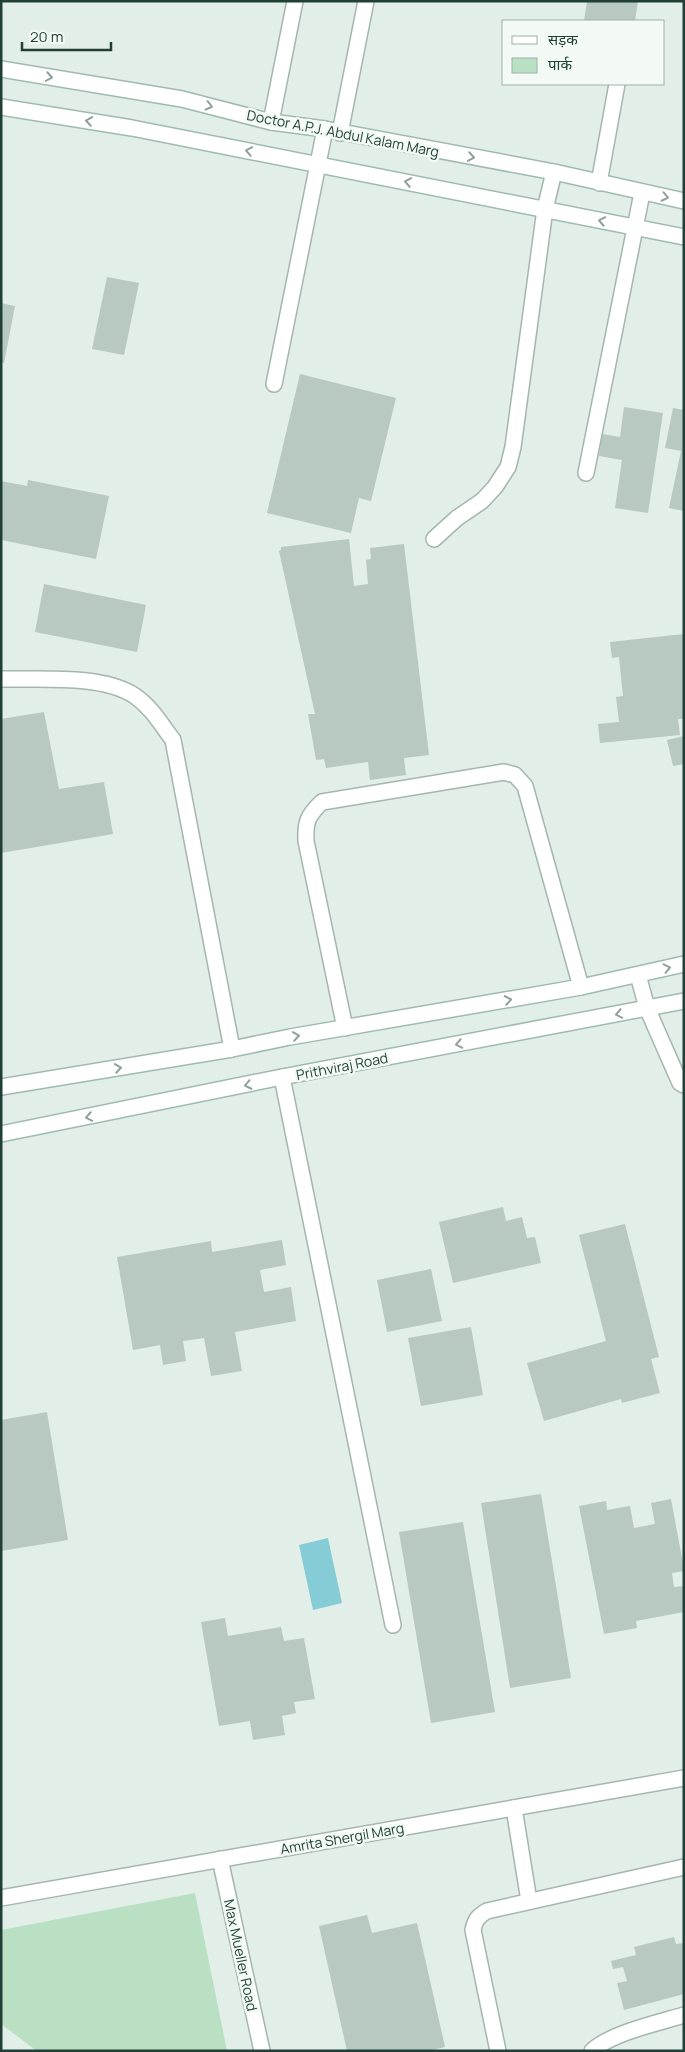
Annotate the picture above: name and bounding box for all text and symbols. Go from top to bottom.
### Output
scale bar [22,20,111,52]
legend [502,20,665,85]
text: 20 m [30,26,63,47]
text: सड़क [548,29,578,50]
text: पार्क [548,54,572,75]
one-way arrow [45,71,54,81]
one-way arrow [205,100,214,111]
street label: Doctor A.P.J. Abdul Kalam Marg [245,105,441,161]
one-way arrow [84,116,92,127]
one-way arrow [244,146,253,156]
one-way arrow [467,152,476,162]
one-way arrow [404,177,412,188]
one-way arrow [660,192,669,202]
one-way arrow [597,216,606,227]
one-way arrow [662,963,671,974]
one-way arrow [503,996,512,1006]
one-way arrow [614,1008,623,1018]
one-way arrow [292,1031,300,1042]
one-way arrow [455,1038,463,1048]
street label: Prithviraj Road [294,1048,390,1084]
one-way arrow [114,1063,123,1073]
one-way arrow [243,1079,252,1089]
one-way arrow [84,1111,93,1121]
street label: Amrita Shergil Marg [279,1818,405,1858]
street label: Max Mueller Road [220,1897,262,2013]

